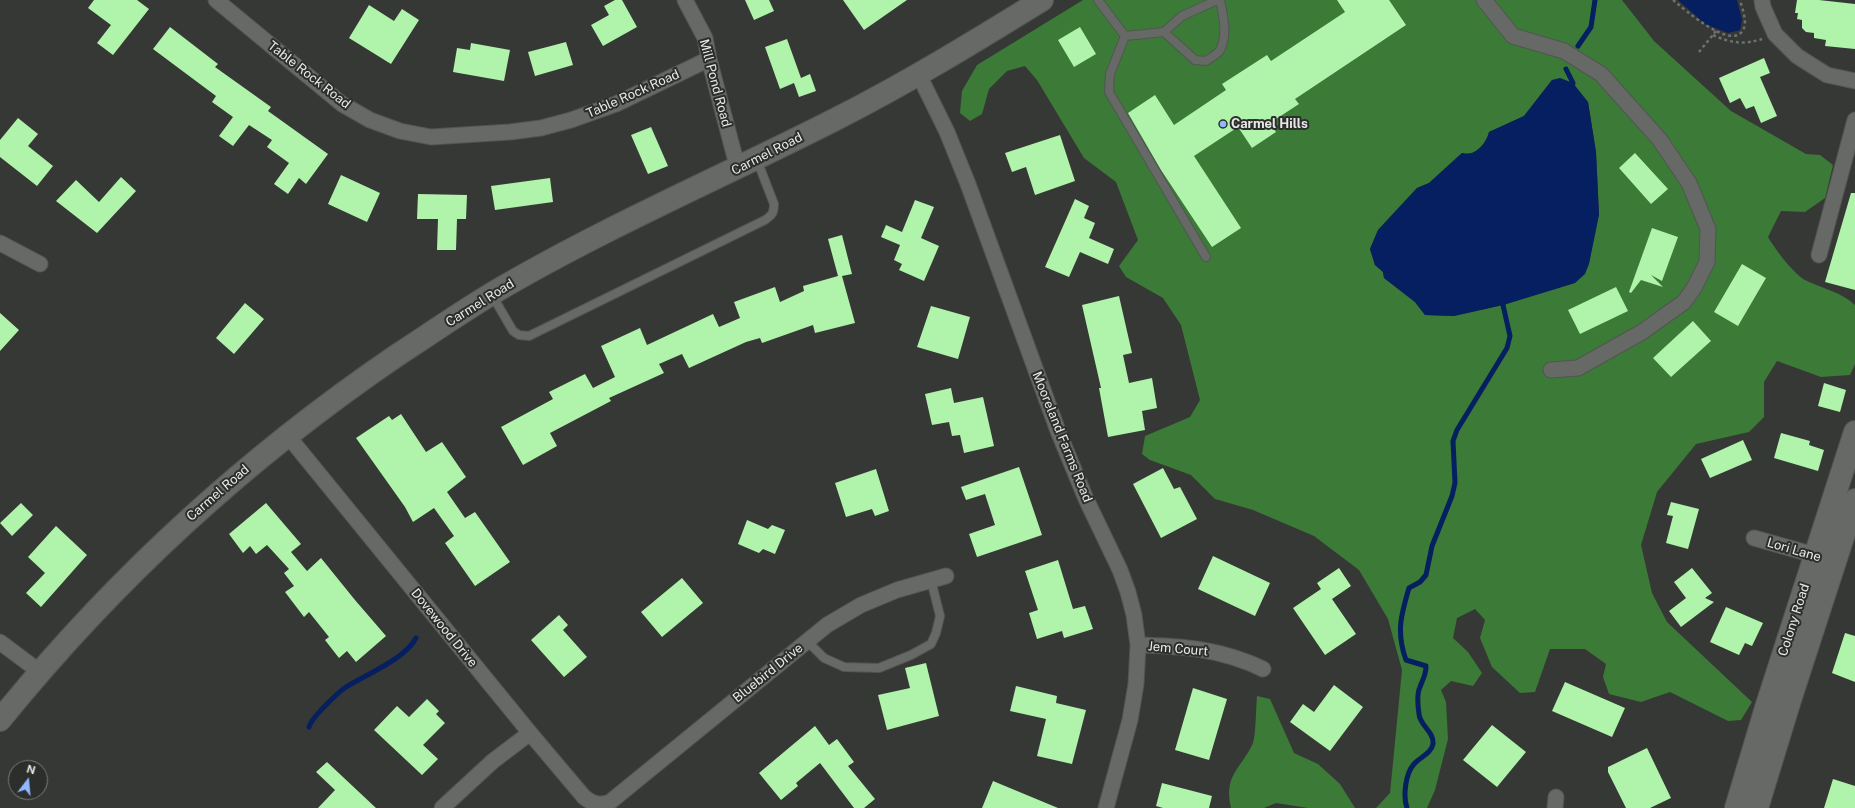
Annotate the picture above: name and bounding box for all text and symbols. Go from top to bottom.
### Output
street label: Mill Pond Road [696,37,734,129]
street label: Table Rock Road [265,38,353,112]
street label: Table Rock Road [584,67,682,121]
place label: Carmel Hills [1231,116,1308,132]
marker: Carmel Hills [1218,119,1228,129]
street label: Carmel Road [729,129,805,179]
street label: Carmel Road [443,276,517,330]
street label: Mooreland Farms Road [1029,369,1095,505]
street label: Carmel Road [184,462,252,524]
street label: Lori Lane [1765,535,1823,565]
street label: Colony Road [1775,582,1813,658]
street label: Dovewood Drive [408,586,480,670]
street label: Jem Court [1147,639,1209,659]
street label: Bluebird Drive [730,640,806,706]
north arrow [8,760,48,800]
text: N [25,762,37,776]

